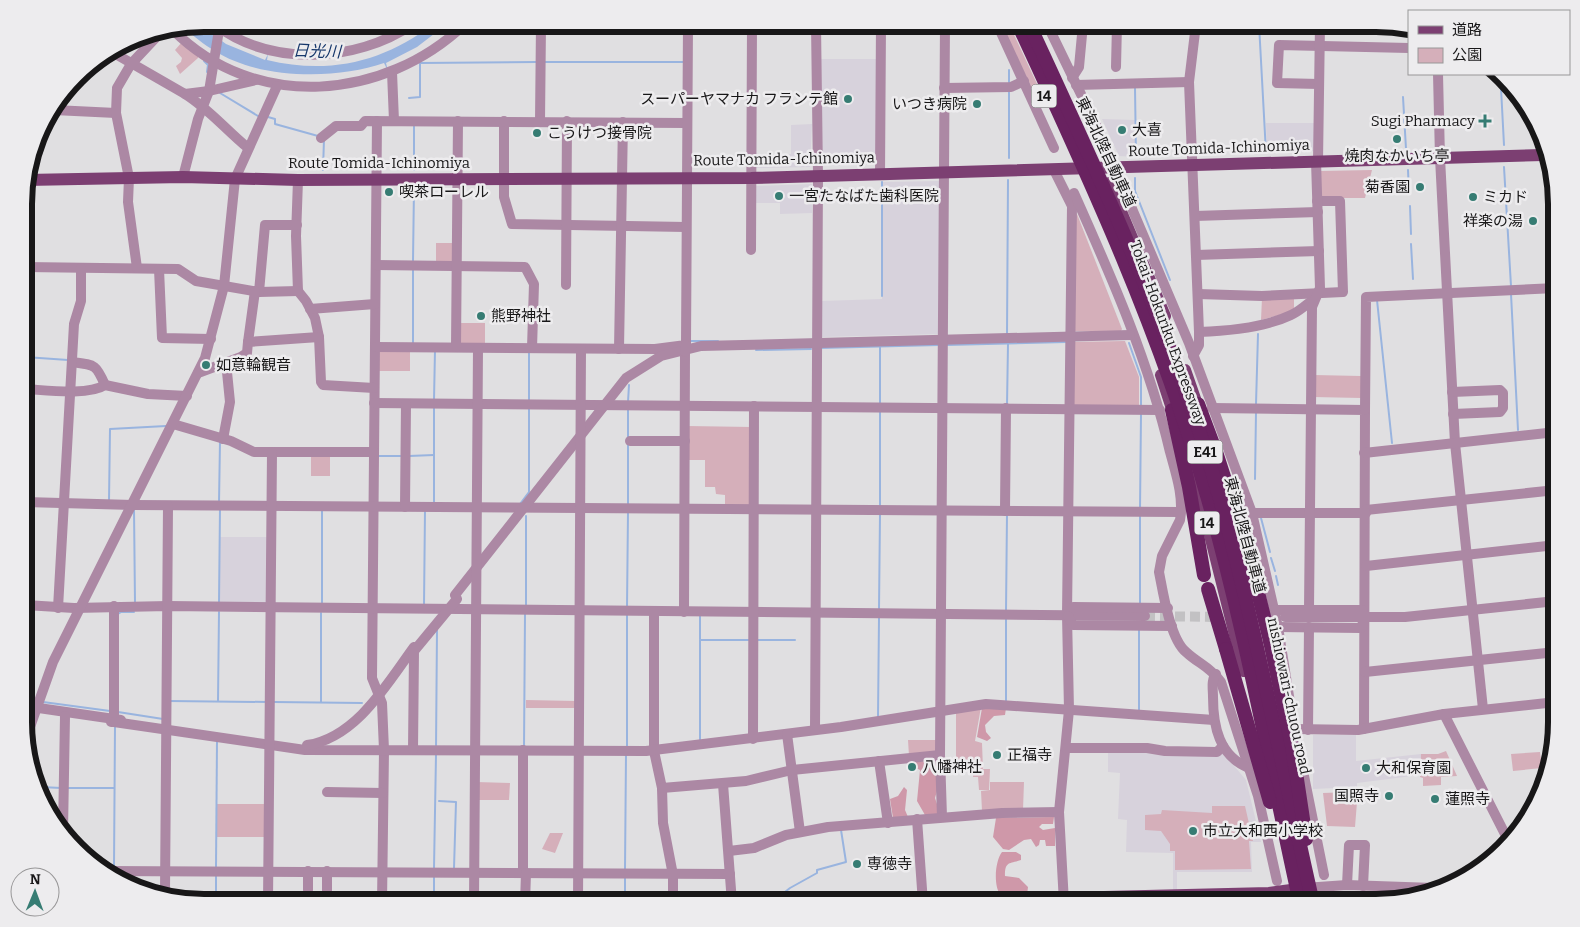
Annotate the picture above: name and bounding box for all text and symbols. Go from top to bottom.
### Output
legend [1408,10,1570,75]
text: 道路 [1452,21,1482,39]
water label: 日光川 [293,41,343,61]
text: 公園 [1452,46,1482,64]
road number: 14 [1032,84,1056,108]
place label: スーパーヤマナカ フランテ館 [640,90,838,108]
marker: スーパーヤマナカ フランテ館 [842,93,854,105]
street label: 東海北陸自動車道 [1072,94,1140,210]
place label: いつき病院 [892,95,967,113]
marker: いつき病院 [971,98,983,110]
place label: Sugi Pharmacy [1371,112,1475,130]
marker: Sugi Pharmacy [1479,115,1491,127]
place label: 大喜 [1132,121,1162,139]
place label: こうけつ接骨院 [547,124,652,142]
marker: 大喜 [1116,124,1128,136]
marker: こうけつ接骨院 [531,127,543,139]
marker: 焼肉なかいち亭 [1391,133,1403,145]
street label: Route Tomida-Ichinomiya [1128,136,1310,160]
place label: 焼肉なかいち亭 [1344,147,1450,165]
street label: Route Tomida-Ichinomiya [693,148,875,170]
street label: Route Tomida-Ichinomiya [288,154,470,172]
place label: 菊香園 [1365,178,1410,196]
marker: 菊香園 [1414,181,1426,193]
place label: 喫茶ローレル [399,183,489,201]
marker: 喫茶ローレル [383,186,395,198]
place label: 一宮たなばた歯科医院 [789,187,939,205]
place label: ミカド [1483,188,1528,206]
marker: 一宮たなばた歯科医院 [773,190,785,202]
marker: ミカド [1467,191,1479,203]
place label: 祥楽の湯 [1463,212,1523,230]
marker: 祥楽の湯 [1527,215,1539,227]
street label: Tokai-Hokuriku Expressway [1126,238,1210,428]
place label: 熊野神社 [491,307,551,325]
marker: 熊野神社 [475,310,487,322]
place label: 如意輪観音 [216,356,291,374]
marker: 如意輪観音 [200,359,212,371]
road number: E41 [1188,441,1222,464]
street label: 東海北陸自動車道 [1221,475,1269,595]
road number: 14 [1194,512,1220,534]
street label: nishiowari-chuou road [1264,616,1314,776]
place label: 正福寺 [1007,746,1052,764]
marker: 正福寺 [991,749,1003,761]
place label: 八幡神社 [922,758,982,776]
place label: 大和保育園 [1376,759,1451,777]
marker: 八幡神社 [906,761,918,773]
marker: 大和保育園 [1360,762,1372,774]
place label: 国照寺 [1334,787,1379,805]
marker: 国照寺 [1383,790,1395,802]
place label: 蓮照寺 [1445,790,1490,808]
marker: 蓮照寺 [1429,793,1441,805]
place label: 市立大和西小学校 [1203,822,1323,840]
marker: 市立大和西小学校 [1187,825,1199,837]
place label: 専徳寺 [867,855,912,873]
marker: 専徳寺 [851,858,863,870]
north arrow [10,867,60,917]
text: N [30,871,41,888]

